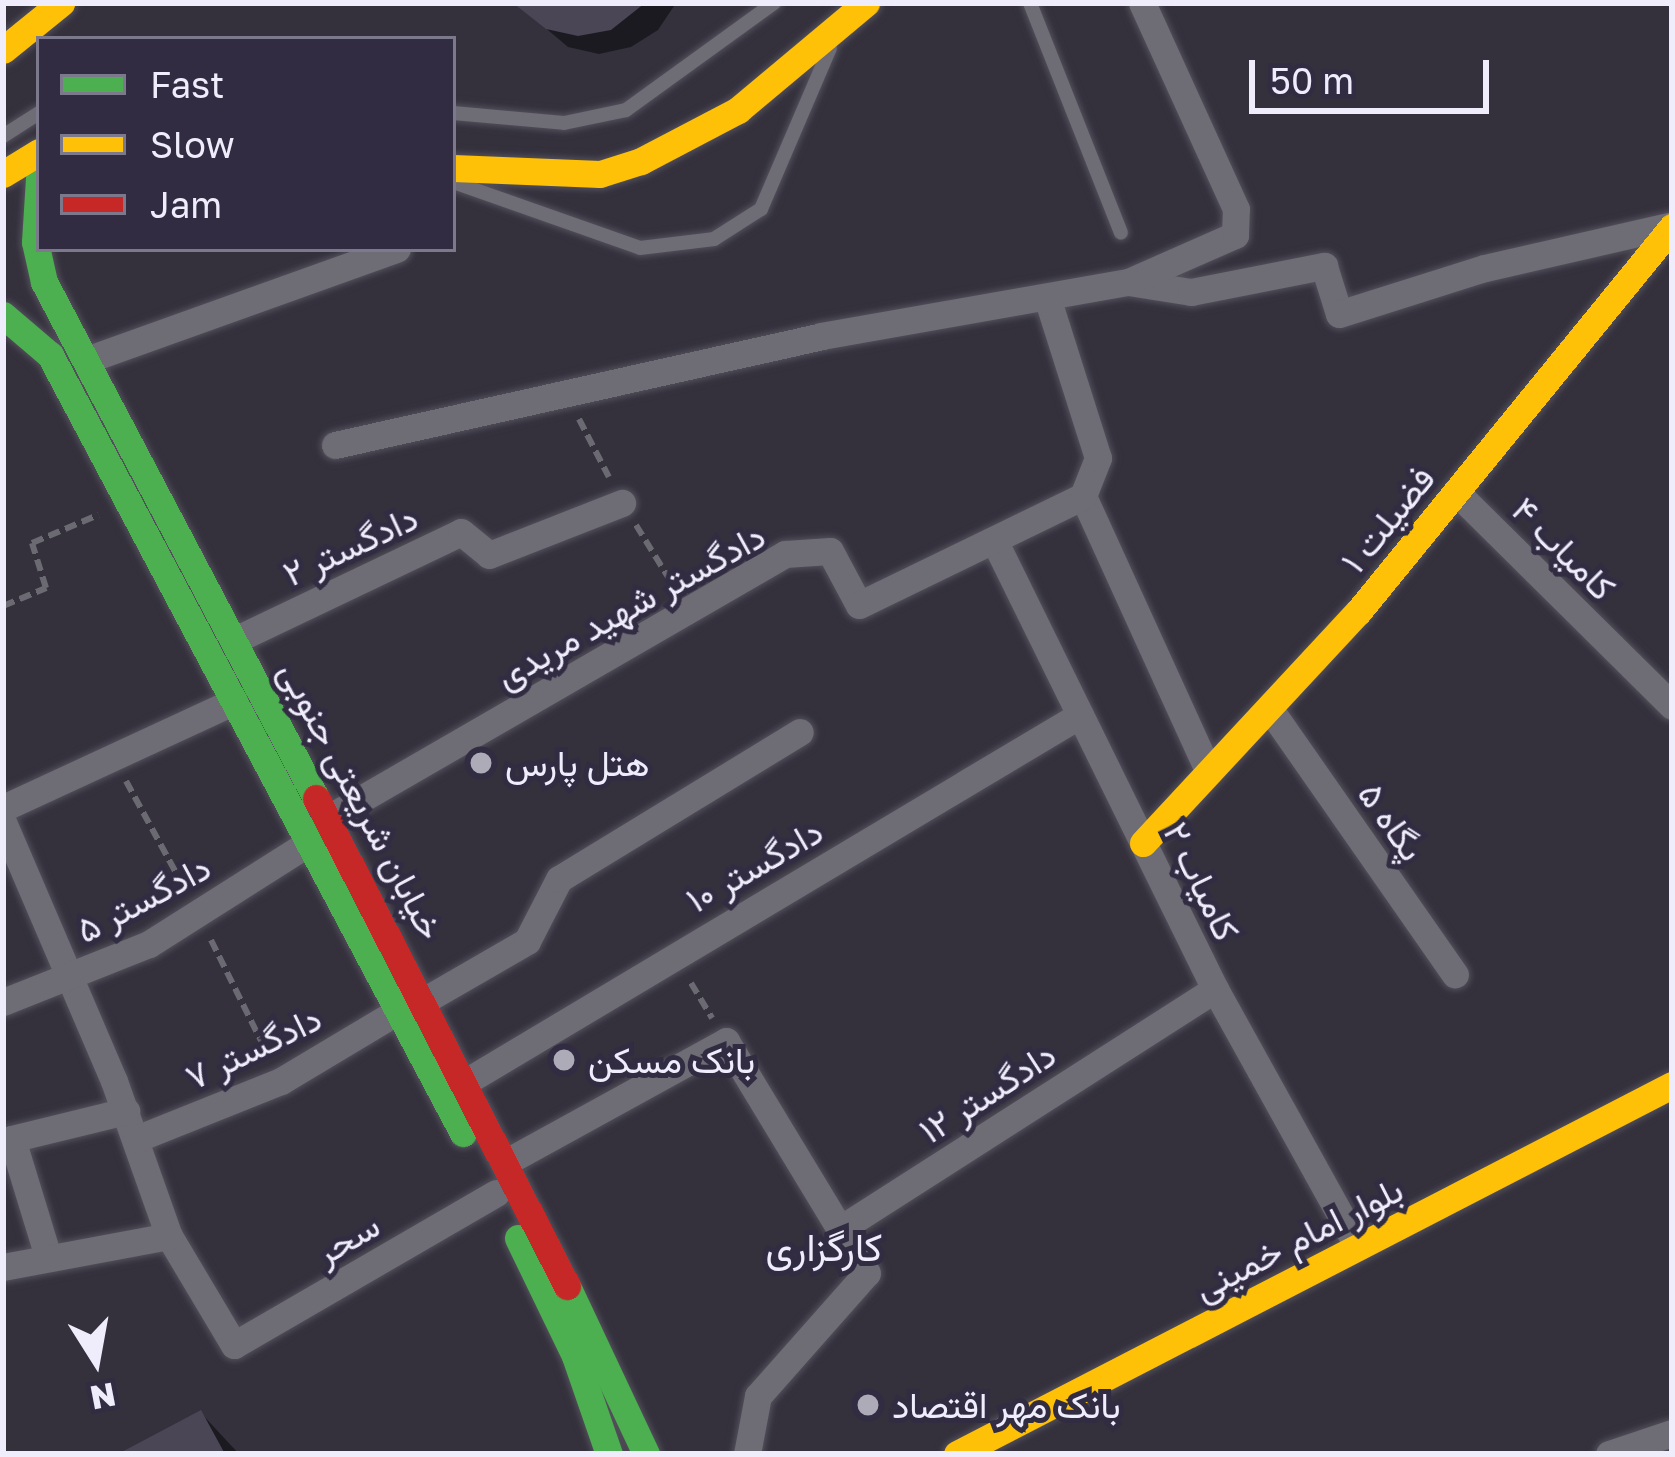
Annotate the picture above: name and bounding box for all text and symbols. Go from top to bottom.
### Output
legend [36,36,456,252]
scale bar [1255,36,1495,110]
text: 50 m [1270,59,1354,102]
text: Fast [150,63,225,106]
text: Slow [150,123,235,166]
text: Jam [150,183,222,226]
street label: فضیلت ۱ [1331,457,1443,581]
street label: کامیاب ۴ [1503,487,1625,609]
street label: دادگستر ۲ [276,495,424,595]
street label: دادگستر شهید مریدی [488,513,772,697]
street label: خیابان شریعتی جنوبی [270,653,454,947]
place label: هتل پارس [505,741,650,785]
marker: هتل پارس [468,750,494,776]
street label: پگاه ۵ [1350,773,1434,869]
street label: دادگستر ۱۰ [678,809,830,921]
street label: کامیاب ۲ [1155,815,1249,947]
street label: دادگستر ۵ [68,845,218,951]
street label: دادگستر ۷ [178,996,328,1098]
street label: دادگستر ۱۲ [911,1032,1063,1152]
place label: بانک مسکن [588,1038,755,1082]
marker: بانک مسکن [551,1047,577,1073]
street label: بلوار امام خمینی [1186,1167,1410,1309]
street label: سحر [307,1203,387,1273]
district label: کارگزاری [766,1224,882,1270]
north arrow [36,1301,156,1421]
text: N [87,1375,119,1418]
place label: بانک مهر اقتصاد [892,1383,1121,1427]
marker: بانک مهر اقتصاد [855,1392,881,1418]

